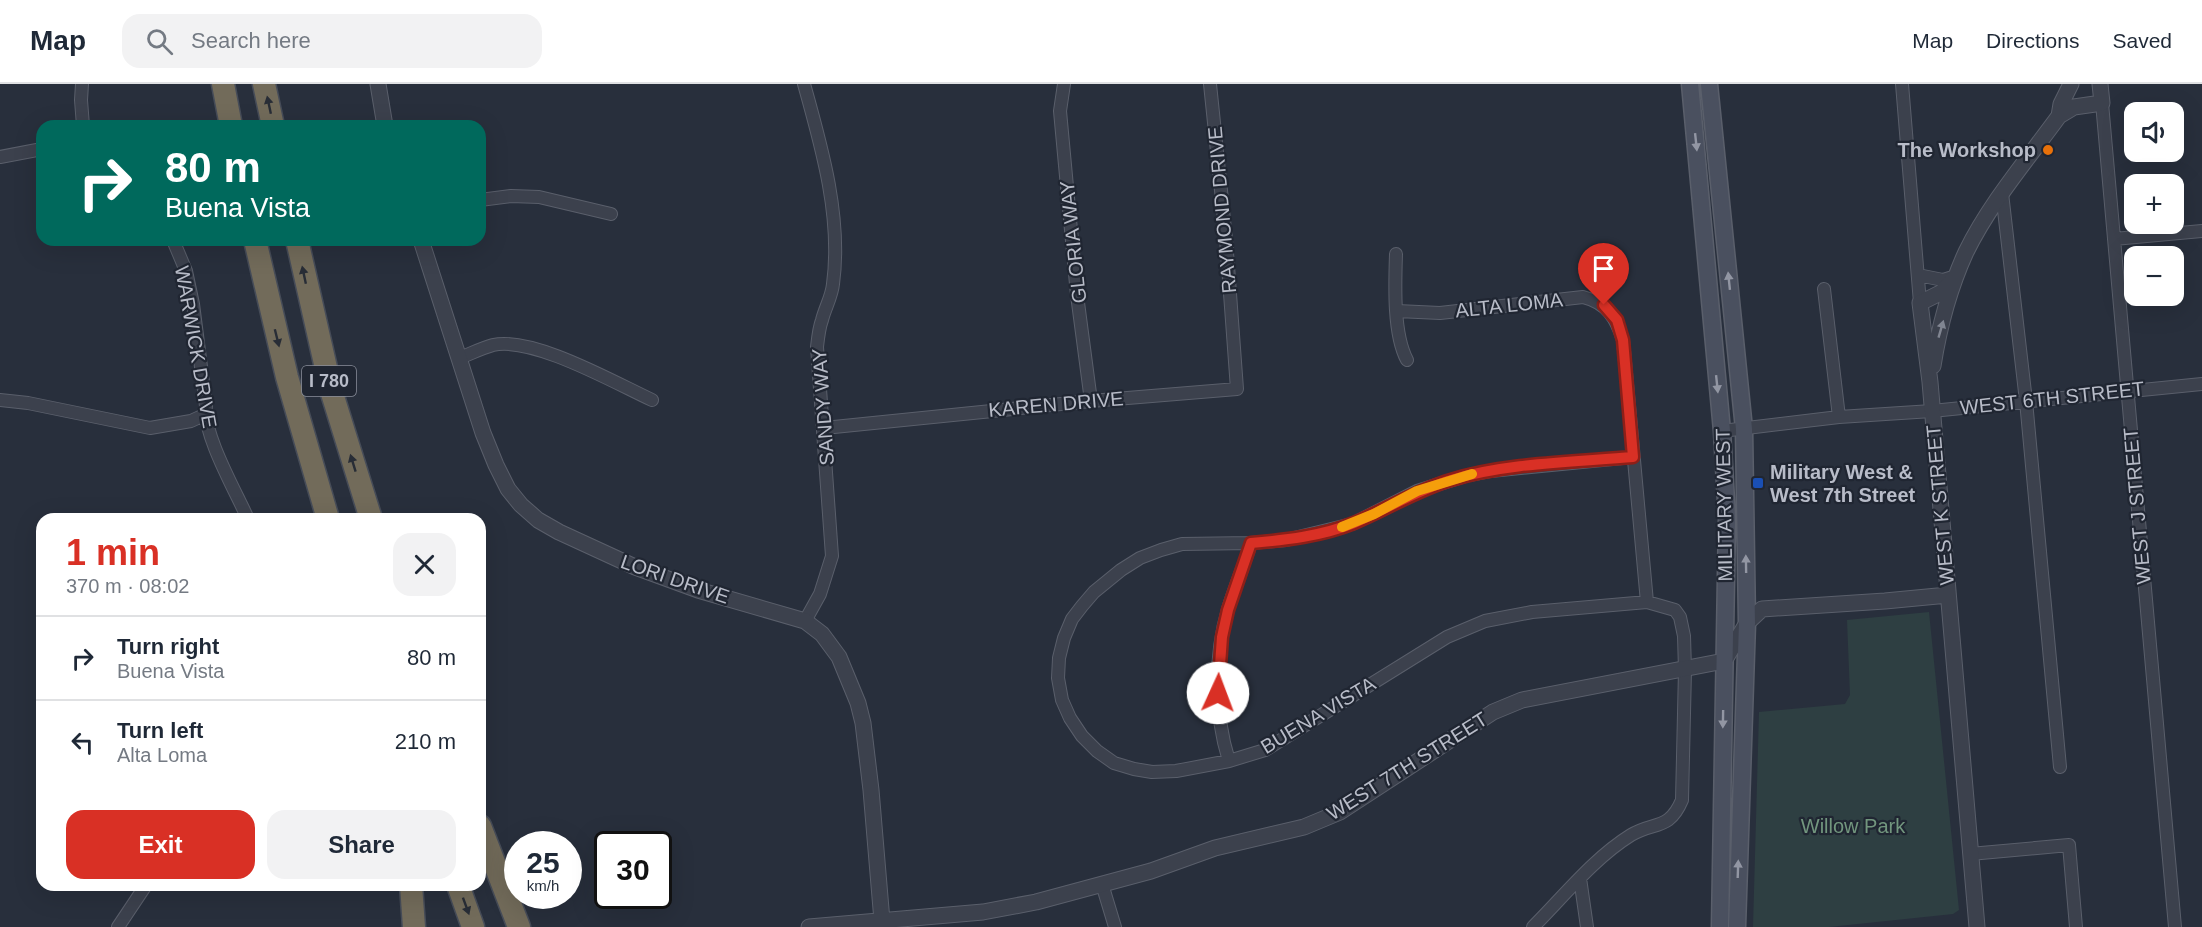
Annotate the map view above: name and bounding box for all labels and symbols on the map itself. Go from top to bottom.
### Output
one-way arrow [263,96,273,114]
street label: RAYMOND DRIVE [1204,126,1240,294]
one-way arrow [1691,133,1701,152]
place label: The Workshop [1897,139,2036,161]
marker: The Workshop [2041,143,2055,157]
street label: GLORIA WAY [1056,180,1090,304]
pin [1578,243,1629,305]
street label: WARWICK DRIVE [171,264,221,430]
one-way arrow [299,265,308,284]
one-way arrow [1724,271,1734,290]
street label: ALTA LOMA [1454,288,1565,322]
one-way arrow [1937,320,1946,338]
one-way arrow [273,329,283,347]
street label: SANDY WAY [808,348,838,466]
road number: I 780 [302,366,356,396]
one-way arrow [1713,374,1722,393]
street label: WEST 6TH STREET [1959,377,2145,419]
street label: KAREN DRIVE [988,387,1124,421]
street label: WEST K STREET [1922,424,1958,586]
street label: WEST J STREET [2119,427,2155,585]
street label: MILITARY WEST [1712,428,1736,582]
one-way arrow [348,454,357,472]
place label: Military West & West 7th Street [1770,461,1916,506]
marker: Military West & West 7th Street [1751,476,1765,490]
street label: LORI DRIVE [618,550,732,608]
one-way arrow [1741,555,1751,574]
position arrow [1186,661,1250,725]
street label: BUENA VISTA [1257,672,1380,758]
street label: WEST 7TH STREET [1323,708,1491,824]
one-way arrow [1718,710,1728,729]
park label: Willow Park [1801,815,1906,837]
speed limit sign: 30 [594,831,672,909]
one-way arrow [1733,859,1743,878]
one-way arrow [461,897,471,915]

